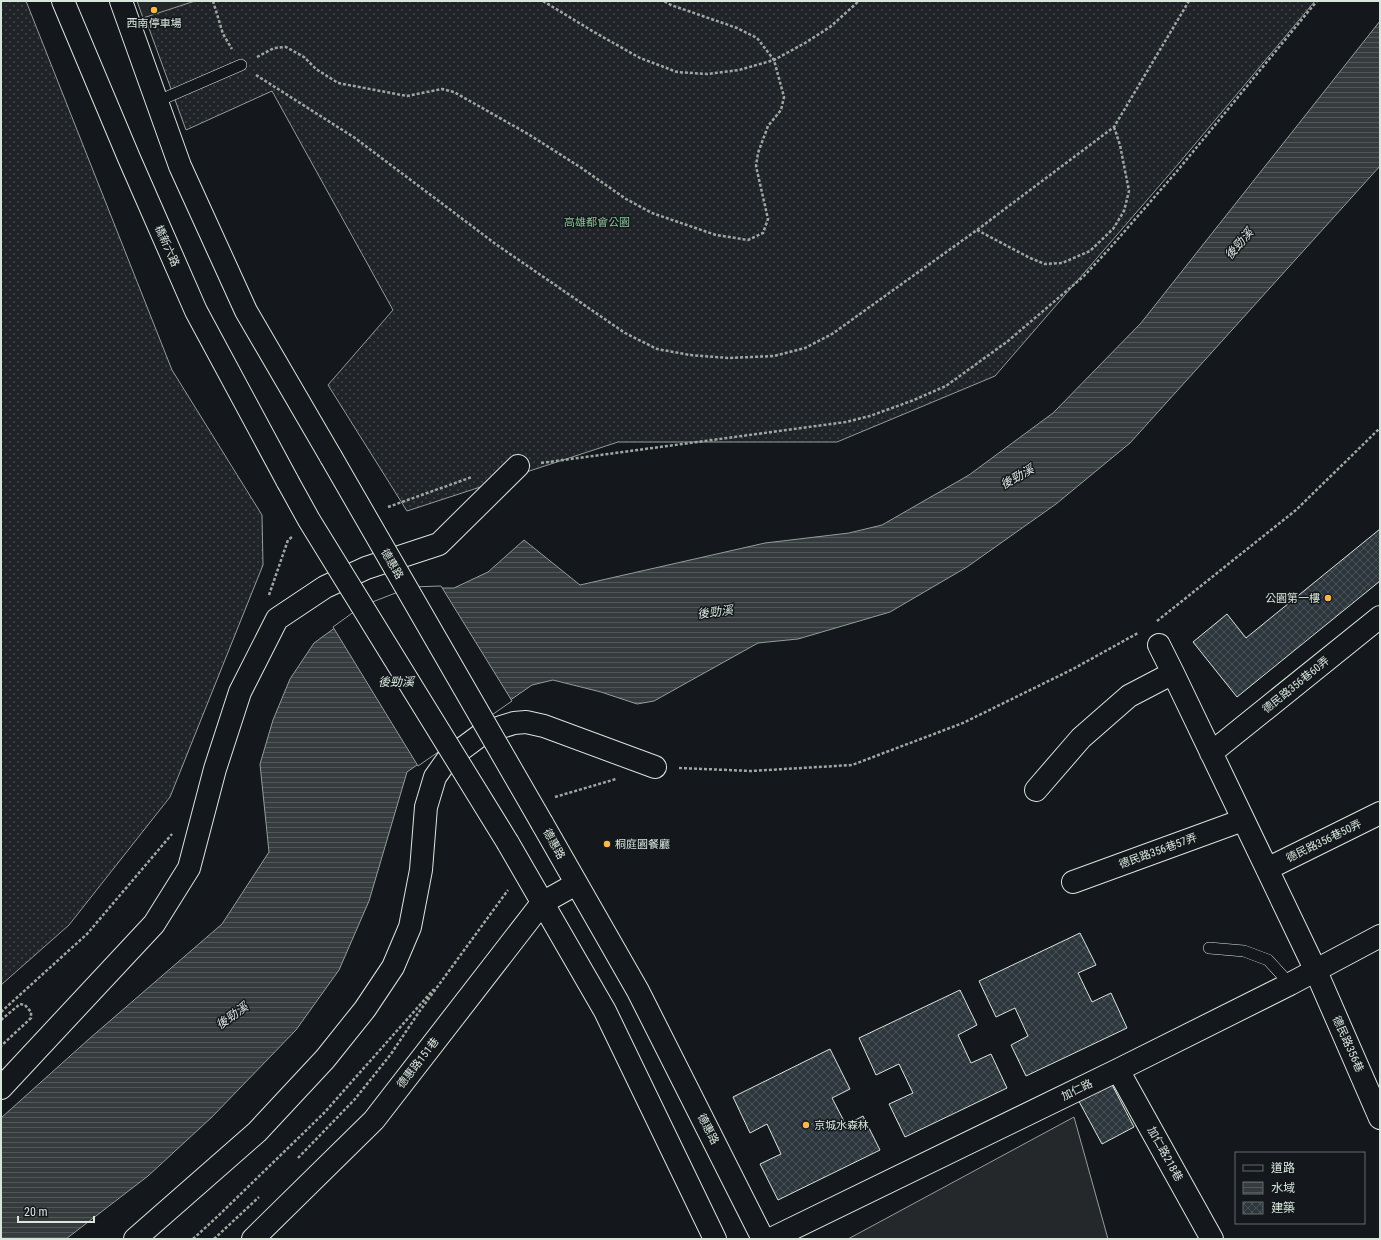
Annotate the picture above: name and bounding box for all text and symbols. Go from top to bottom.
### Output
marker: 西南停車場 [149,5,159,15]
place label: 西南停車場 [127,17,182,30]
park label: 高雄都會公園 [564,216,630,229]
street label: 橋新六路 [152,223,182,269]
water label: 後勁溪 [1222,224,1257,262]
water label: 後勁溪 [998,461,1038,492]
street label: 德惠路 [378,546,406,582]
place label: 公園第一樓 [1265,592,1320,605]
marker: 公園第一樓 [1323,593,1333,603]
water label: 後勁溪 [696,603,736,621]
street label: 德民路356巷60弄 [1260,654,1332,716]
water label: 後勁溪 [378,675,416,689]
street label: 德民路356巷50弄 [1284,817,1364,865]
street label: 德惠路 [540,826,568,862]
street label: 德民路356巷57弄 [1117,831,1199,871]
place label: 桐庭園餐廳 [615,838,670,851]
marker: 桐庭園餐廳 [602,839,612,849]
water label: 後勁溪 [213,999,252,1032]
street label: 德民路356巷 [1330,1014,1366,1074]
street label: 德惠路151巷 [394,1035,442,1091]
street label: 加仁路 [1059,1077,1095,1103]
street label: 德惠路 [695,1111,721,1147]
place label: 京城水森林 [814,1119,869,1132]
marker: 京城水森林 [801,1120,811,1130]
street label: 加仁路218巷 [1145,1124,1185,1184]
legend [1235,1152,1365,1224]
text: 道路 [1271,1161,1295,1175]
text: 水域 [1271,1181,1295,1195]
scale bar [18,1198,94,1224]
text: 建築 [1271,1201,1295,1215]
text: 20 m [24,1205,48,1219]

